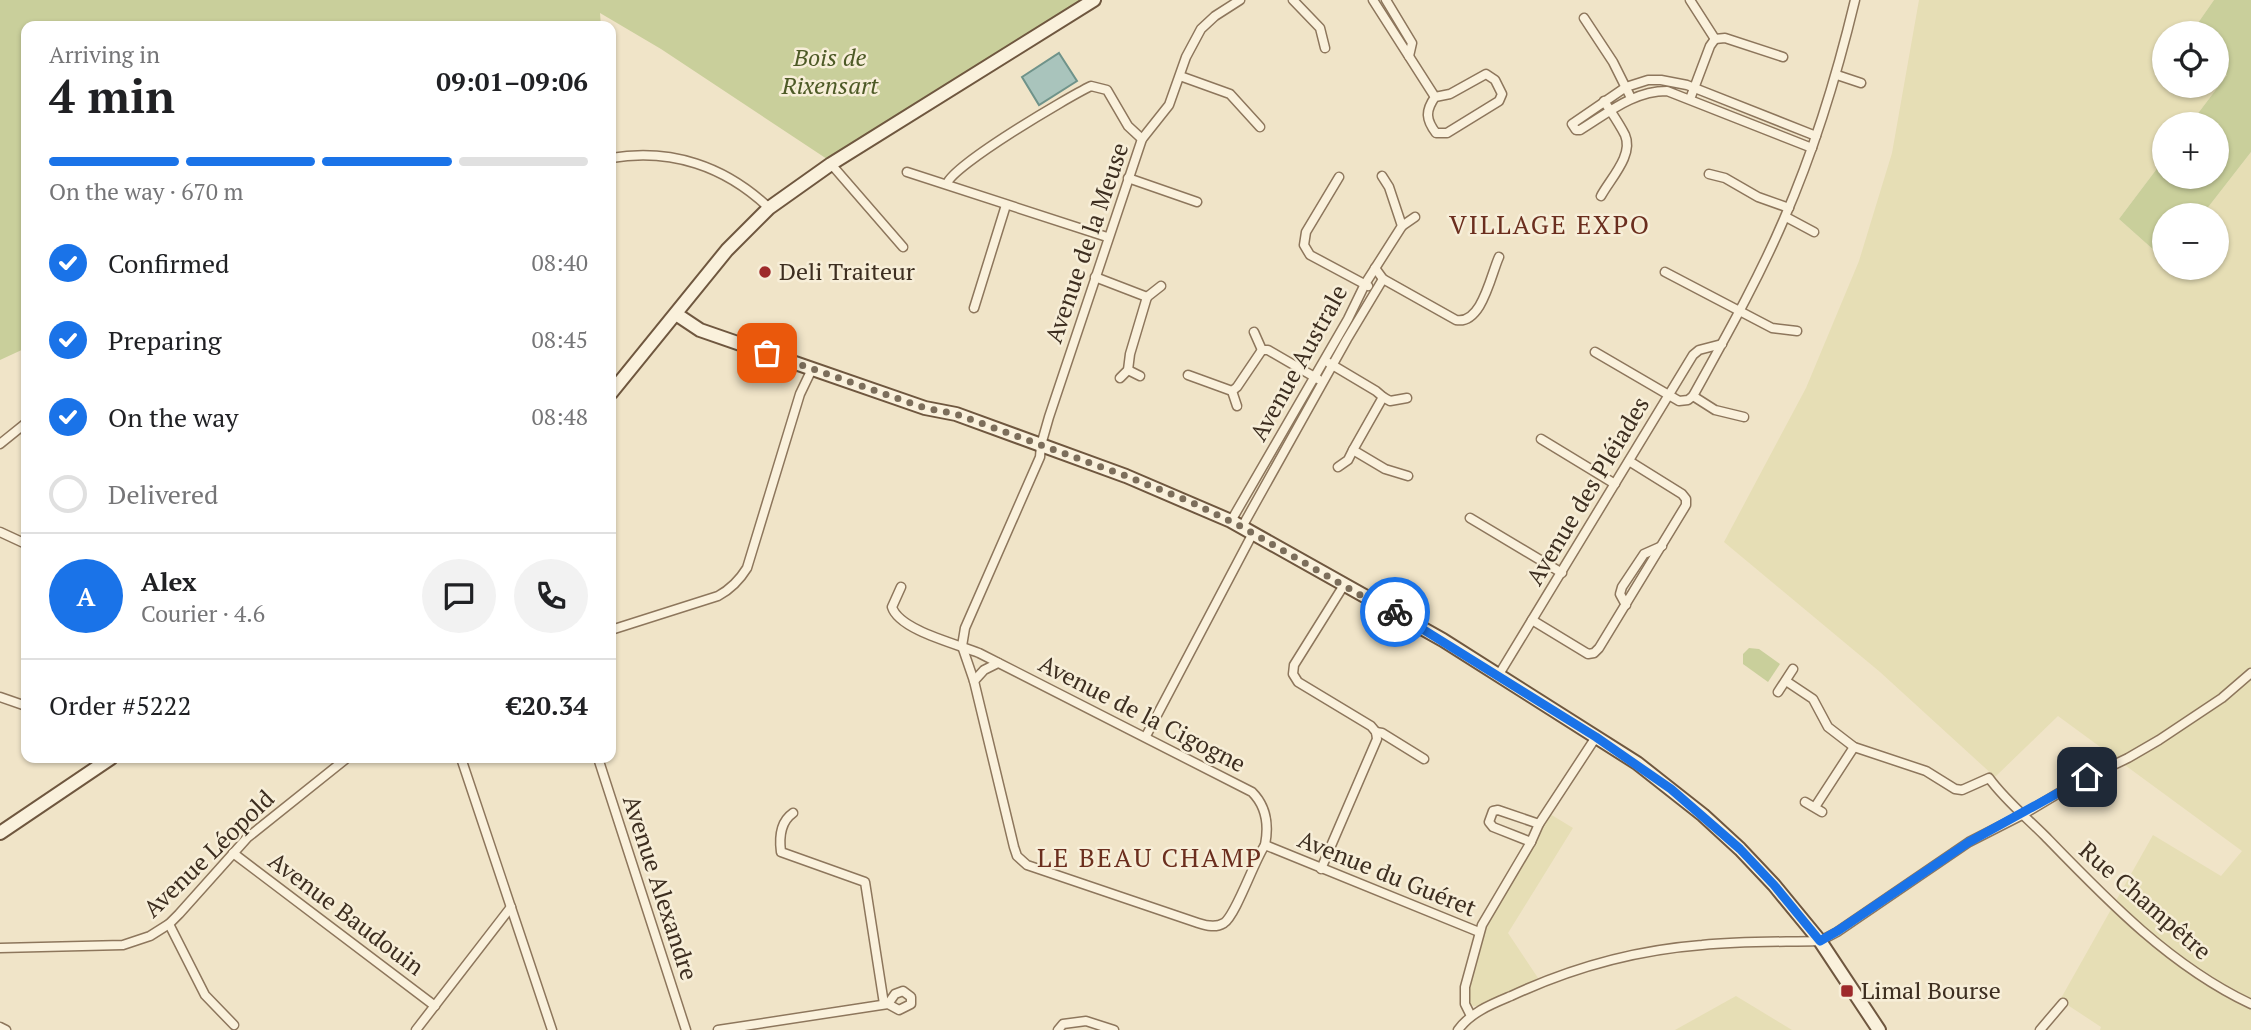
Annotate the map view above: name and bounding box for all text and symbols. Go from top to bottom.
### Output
map controls [2152,21,2229,280]
button: locate [2152,21,2229,98]
text: Arriving in [49,39,160,70]
park label: Bois de Rixensart [781,41,879,101]
text: 09:01–09:06 [436,64,588,98]
text: 4 min [49,65,175,126]
button: + [2152,112,2229,189]
street label: Avenue de la Meuse [1037,138,1135,347]
text: On the way · 670 m [49,176,243,207]
button: − [2152,203,2229,280]
district label: VILLAGE EXPO [1449,207,1651,241]
icon: check [49,244,87,282]
text: Confirmed [108,246,229,280]
text: 08:40 [531,247,588,278]
place label: Deli Traiteur [779,255,916,287]
marker: Deli Traiteur [757,264,773,280]
street label: Avenue Australe [1242,279,1354,446]
icon: check [49,321,87,359]
text: Preparing [108,323,221,357]
pin [737,323,797,383]
text: 08:45 [531,324,588,355]
icon: bag [748,334,786,372]
street label: Avenue des Pléiades [1518,390,1656,591]
icon: check [49,398,87,436]
text: On the way [108,400,239,434]
text: 08:48 [531,401,588,432]
text: Delivered [108,477,218,511]
button: chat [422,559,496,633]
button: phone [514,559,588,633]
text: Alex [141,564,197,598]
courier [1360,577,1430,647]
text: A [77,579,95,613]
icon: bike [1376,593,1414,631]
text: Courier · 4.6 [141,598,265,629]
street label: Avenue de la Cigogne [1033,647,1251,779]
text: Order #5222 [49,688,191,722]
text: €20.34 [507,688,588,722]
pin [2057,747,2117,807]
icon: home [2068,758,2106,796]
street label: Avenue Léopold [136,783,281,924]
street label: Avenue Alexandre [616,791,706,984]
street label: Avenue du Guéret [1293,823,1481,924]
street label: Rue Champêtre [2073,834,2218,967]
district label: LE BEAU CHAMP [1037,840,1263,874]
street label: Avenue Baudouin [262,844,431,982]
place label: Limal Bourse [1861,974,2001,1006]
marker: Limal Bourse [1839,983,1855,999]

